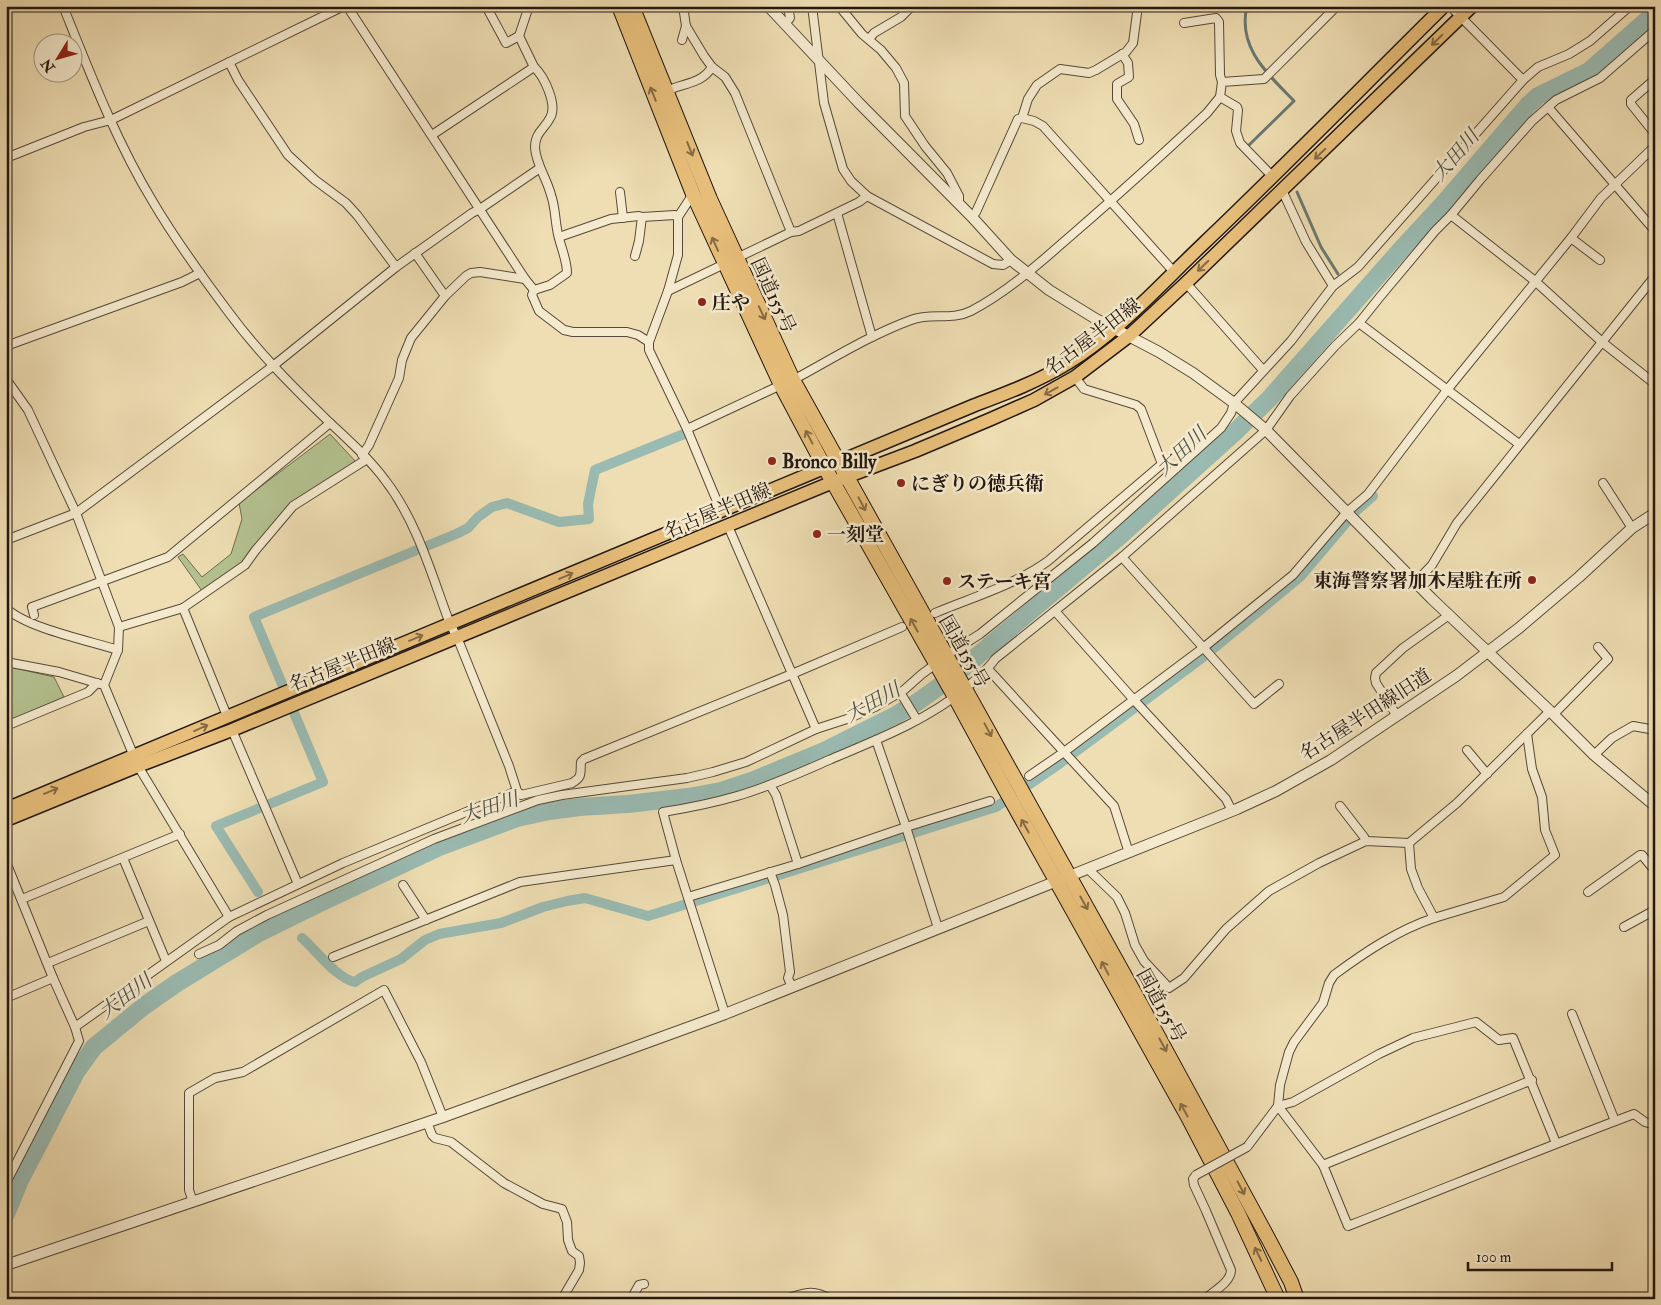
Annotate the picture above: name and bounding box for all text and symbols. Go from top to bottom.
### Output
north arrow [32,32,82,82]
one-way arrow [1431,34,1443,47]
text: N [37,55,59,76]
one-way arrow [648,87,657,102]
water label: 大田川 [1426,123,1486,186]
one-way arrow [685,141,695,156]
one-way arrow [1314,147,1326,160]
one-way arrow [710,237,720,252]
street label: 国道155号 [745,254,801,337]
one-way arrow [1198,260,1210,272]
place label: 庄や [712,291,750,315]
street label: 名古屋半田線 [1040,293,1145,381]
marker: 庄や [696,296,708,308]
one-way arrow [757,306,767,321]
one-way arrow [1044,386,1058,396]
water label: 大田川 [1151,420,1213,481]
one-way arrow [804,430,814,445]
place label: Bronco Billy [782,450,877,475]
marker: Bronco Billy [766,455,778,467]
place label: にぎりの徳兵衛 [911,472,1044,496]
marker: にぎりの徳兵衛 [895,477,907,489]
street label: 名古屋半田線 [660,478,775,544]
one-way arrow [857,496,867,511]
place label: 一刻堂 [827,523,884,547]
marker: 一刻堂 [811,528,823,540]
place label: 東海警察署加木屋駐在所 [1313,569,1522,593]
one-way arrow [558,570,573,580]
place label: ステーキ宮 [957,570,1052,594]
marker: 東海警察署加木屋駐在所 [1526,574,1538,586]
marker: ステーキ宮 [941,575,953,587]
street label: 国道155号 [934,611,995,692]
one-way arrow [909,617,919,632]
street label: 名古屋半田線 [285,632,400,697]
one-way arrow [408,633,423,643]
street label: 名古屋半田線旧道 [1295,663,1436,766]
water label: 大田川 [840,676,906,728]
one-way arrow [193,722,208,732]
one-way arrow [983,723,993,738]
one-way arrow [43,785,58,795]
water label: 大田川 [457,786,523,829]
one-way arrow [1020,819,1030,834]
one-way arrow [1080,895,1090,909]
one-way arrow [1100,960,1110,975]
street label: 国道155号 [1131,964,1191,1046]
water label: 大田川 [94,967,158,1024]
one-way arrow [1159,1037,1168,1052]
one-way arrow [1179,1102,1189,1117]
one-way arrow [1236,1180,1246,1195]
scale bar [1468,1240,1612,1272]
one-way arrow [1253,1247,1263,1262]
text: 100 m [1476,1248,1512,1267]

